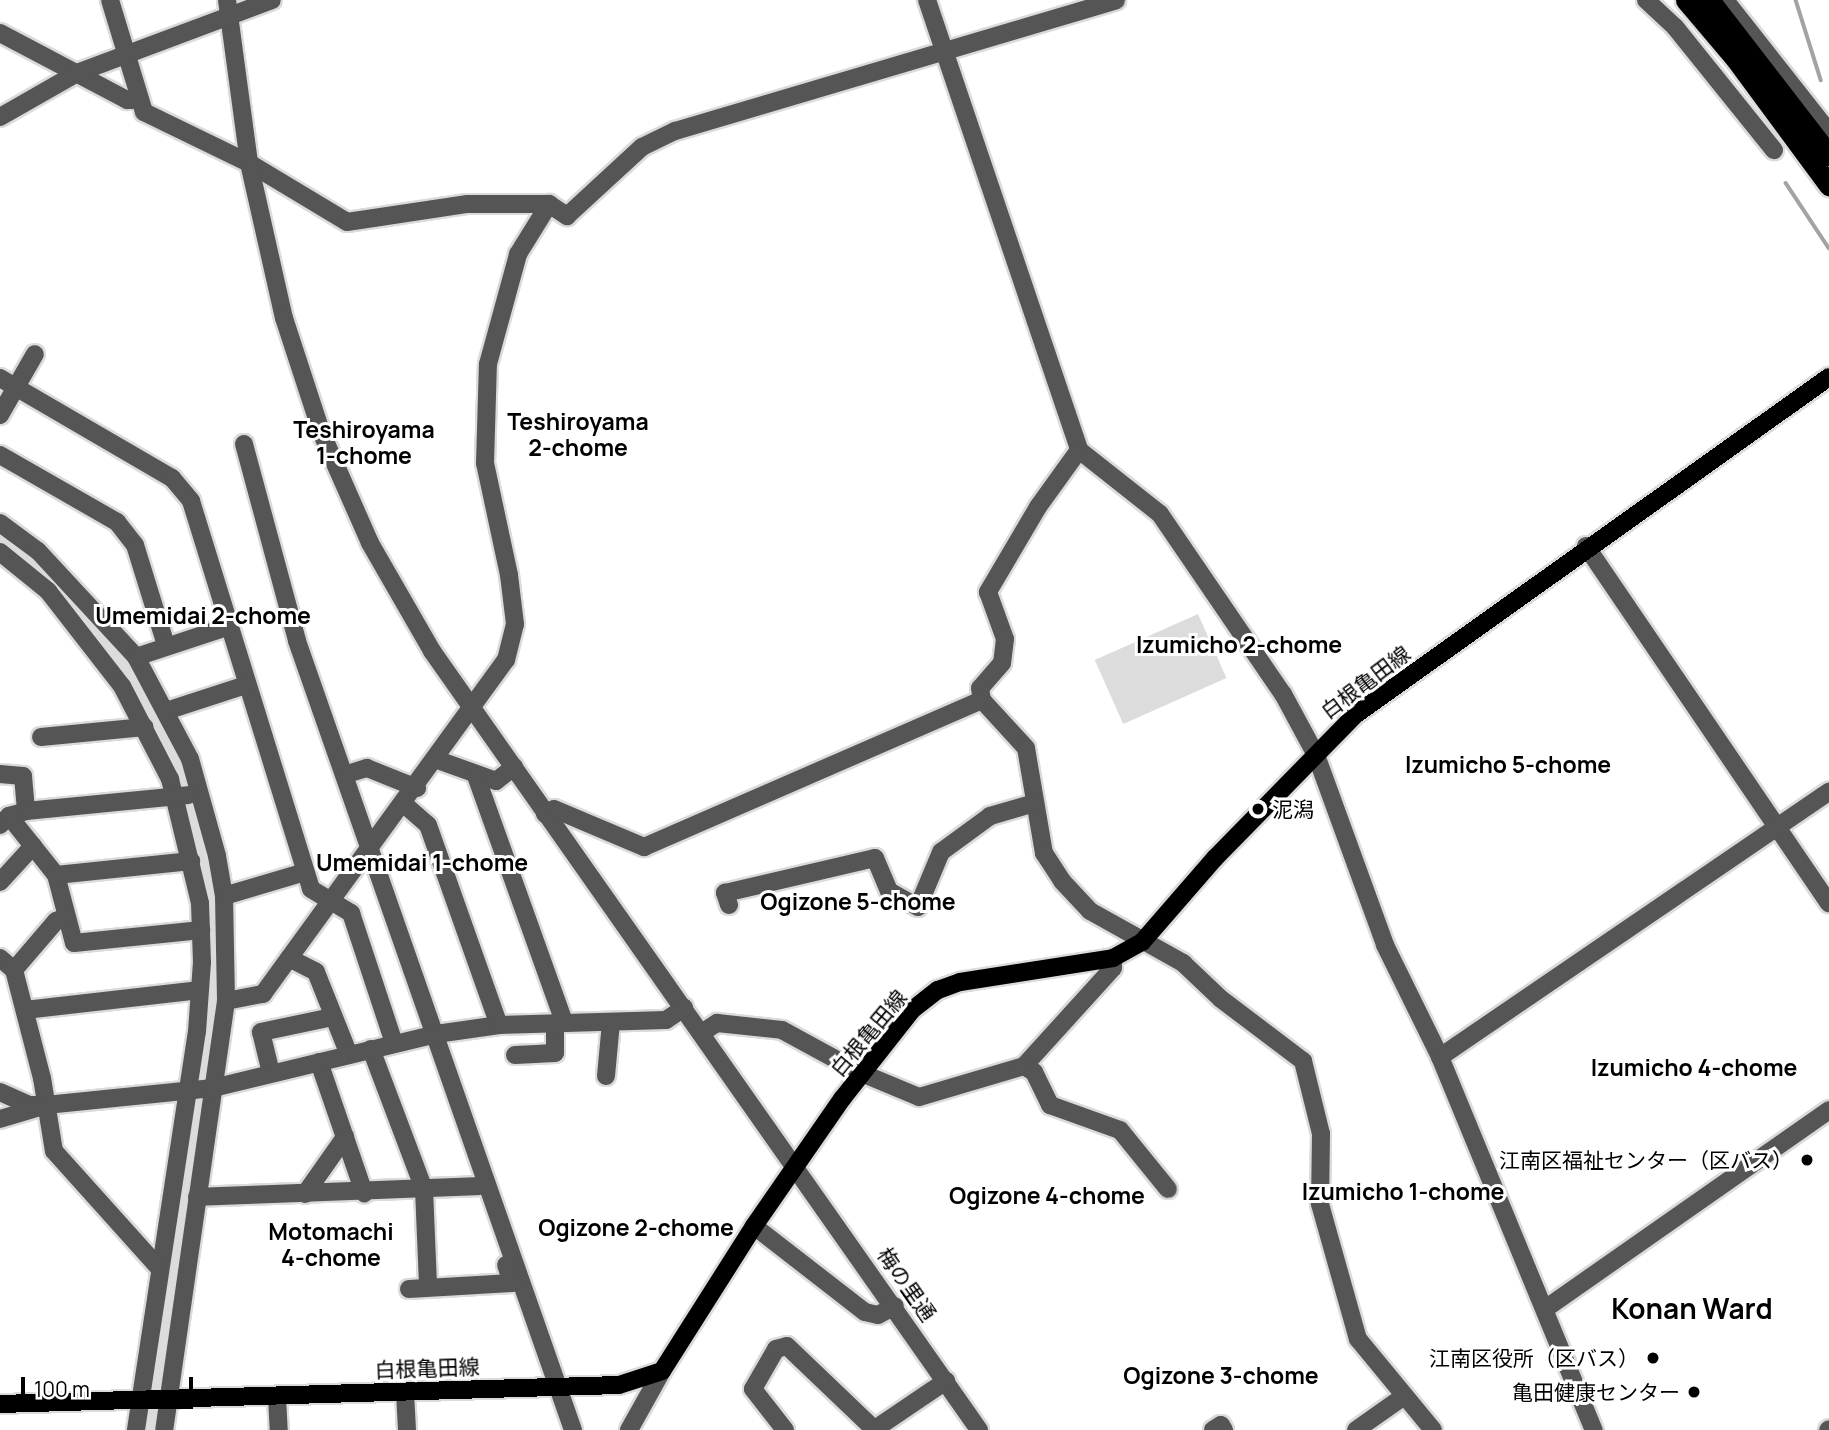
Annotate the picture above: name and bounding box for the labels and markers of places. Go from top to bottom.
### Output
place label: 泥潟 [1272,796,1314,822]
marker: 泥潟 [1250,801,1266,817]
place label: 江南区福祉センター（区バス） [1499,1147,1793,1173]
marker: 江南区福祉センター（区バス） [1799,1152,1815,1168]
place label: 江南区役所（区バス） [1429,1345,1639,1371]
marker: 江南区役所（区バス） [1645,1350,1661,1366]
place label: 亀田健康センター [1512,1379,1680,1405]
marker: 亀田健康センター [1686,1384,1702,1400]

